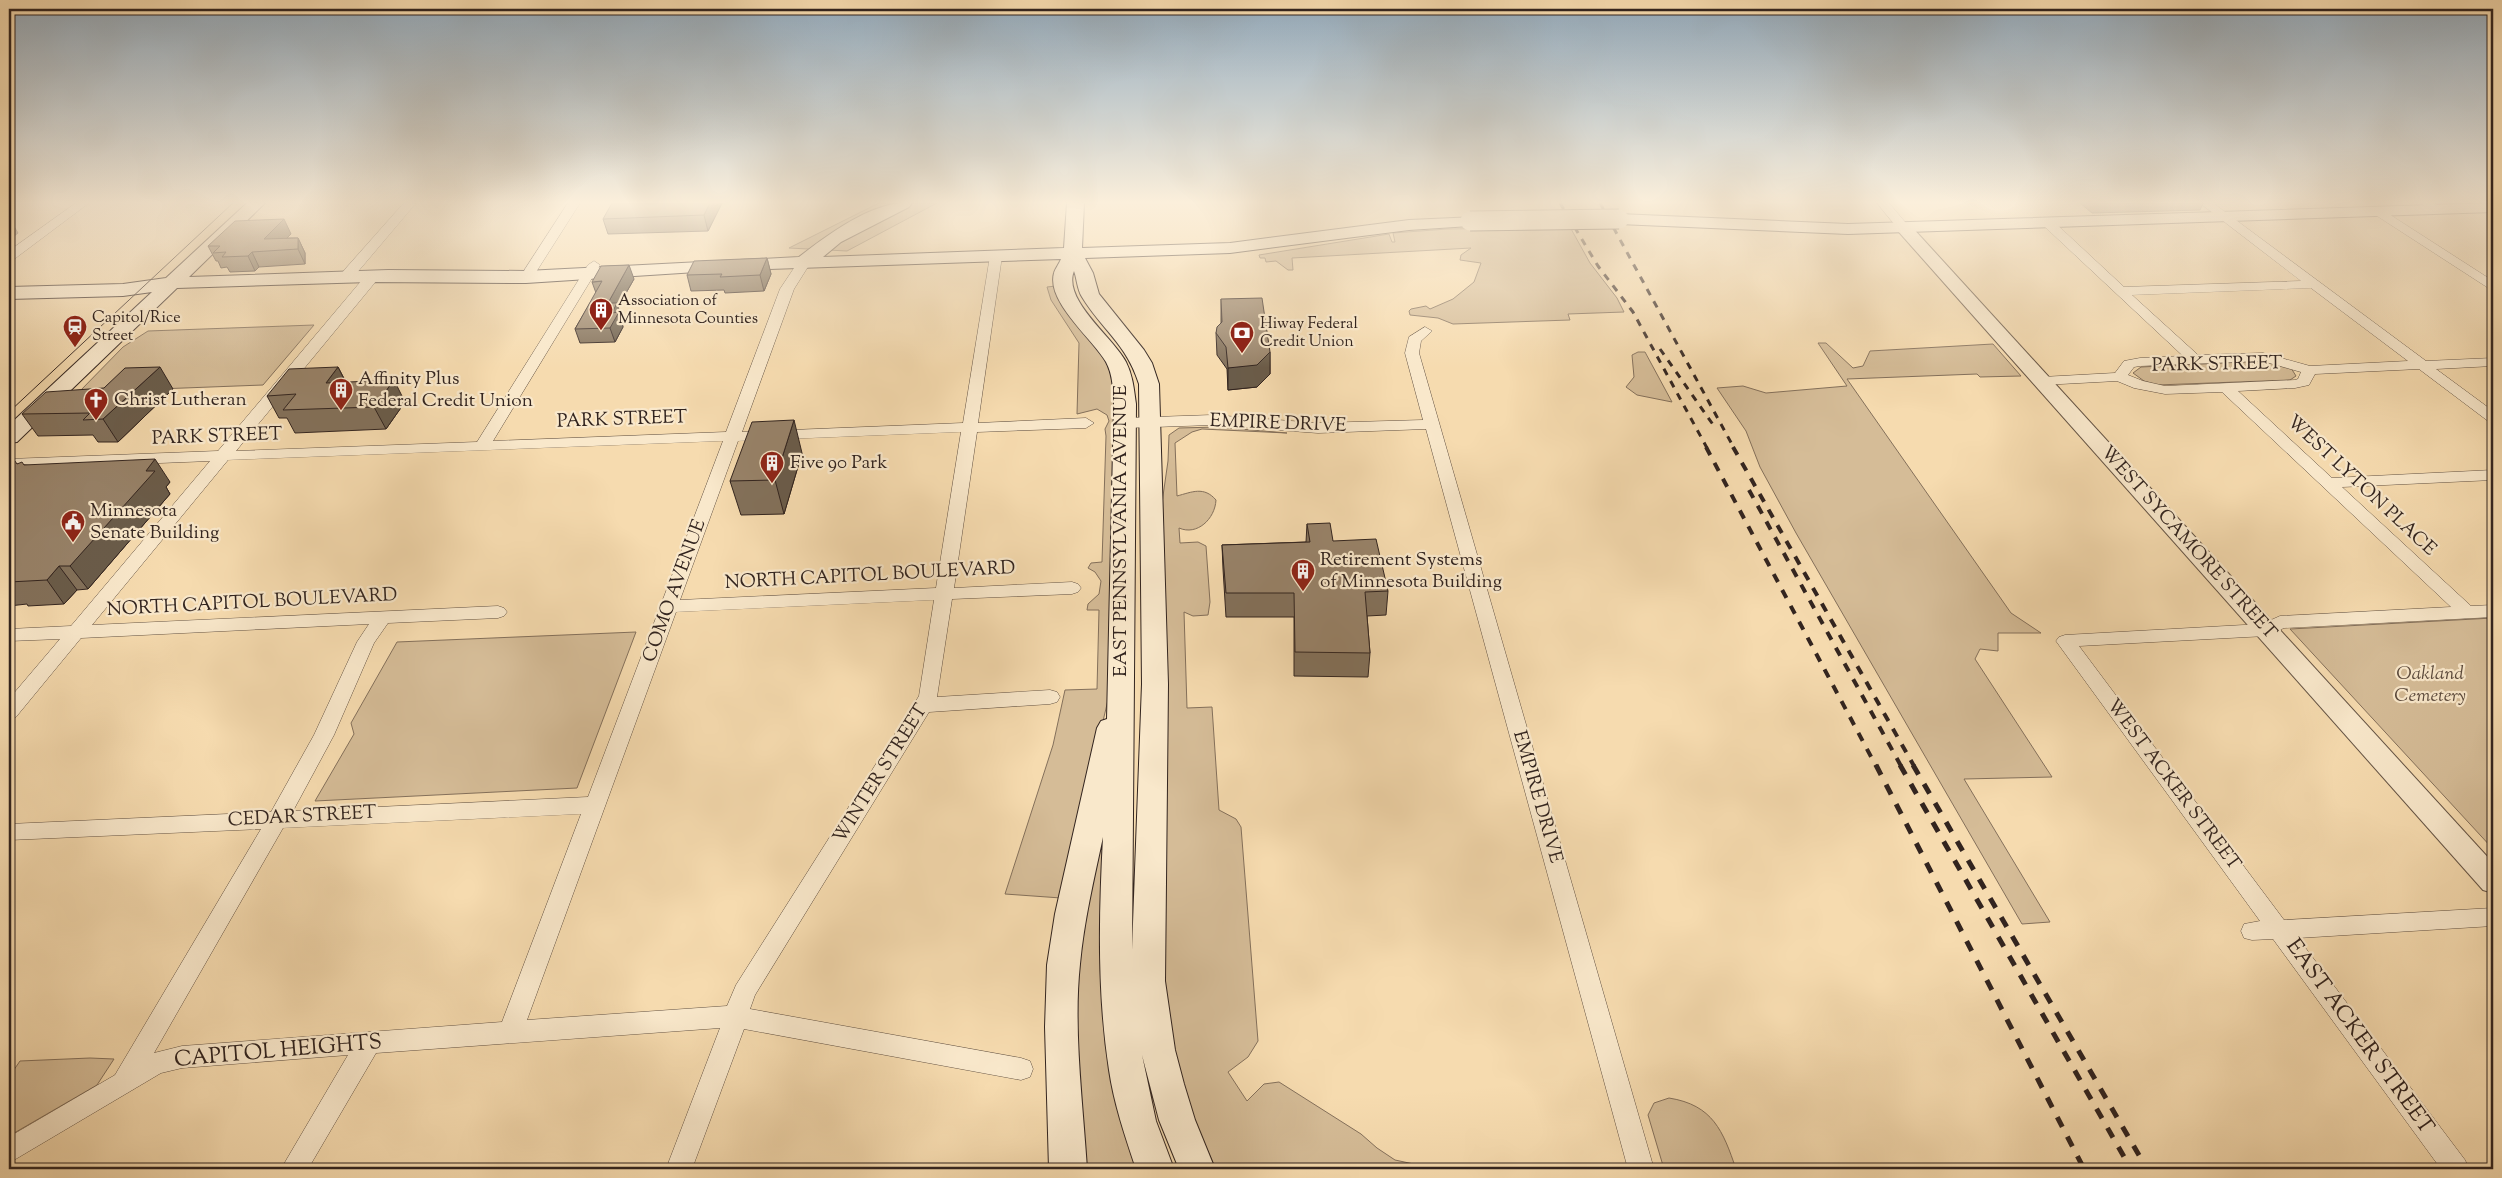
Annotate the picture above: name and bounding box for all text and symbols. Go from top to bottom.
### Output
place label: Association of Minnesota Counties [618,290,758,331]
building icon: Association of Minnesota Counties [588,297,614,331]
place label: Capitol/Rice Street [92,307,181,348]
place label: Hiway Federal Credit Union [1260,313,1358,354]
station icon: Capitol/Rice Street [62,314,88,348]
bank icon: Hiway Federal Credit Union [1229,320,1255,354]
street label: PARK STREET [2152,350,2282,380]
place label: Affinity Plus Federal Credit Union [358,366,533,415]
building icon: Affinity Plus Federal Credit Union [328,377,354,411]
street label: EAST PENNSYLVANIA AVENUE [1108,384,1135,677]
church icon: Christ Lutheran [83,387,109,421]
place label: Christ Lutheran [114,387,247,414]
street label: PARK STREET [556,404,688,436]
street label: EMPIRE DRIVE [1209,408,1347,440]
street label: WEST LYTON PLACE [2280,409,2442,563]
street label: PARK STREET [151,421,283,453]
street label: WEST SYCAMORE STREET [2094,440,2282,646]
building icon: Five 90 Park [759,450,785,484]
place label: Five 90 Park [790,450,888,477]
place label: Minnesota Senate Building [90,498,219,547]
public building icon: Minnesota Senate Building [60,509,86,543]
street label: COMO AVENUE [637,515,714,666]
place label: Retirement Systems of Minnesota Building [1320,547,1502,596]
street label: NORTH CAPITOL BOULEVARD [724,555,1016,597]
building icon: Retirement Systems of Minnesota Building [1290,558,1316,592]
street label: NORTH CAPITOL BOULEVARD [106,582,398,624]
park label: Oakland Cemetery [2394,661,2466,710]
street label: WEST ACKER STREET [2099,694,2247,876]
street label: WINTER STREET [827,699,935,849]
street label: EMPIRE DRIVE [1505,728,1569,867]
street label: CEDAR STREET [227,800,377,834]
street label: EAST ACKER STREET [2277,933,2441,1142]
street label: CAPITOL HEIGHTS [173,1027,383,1077]

